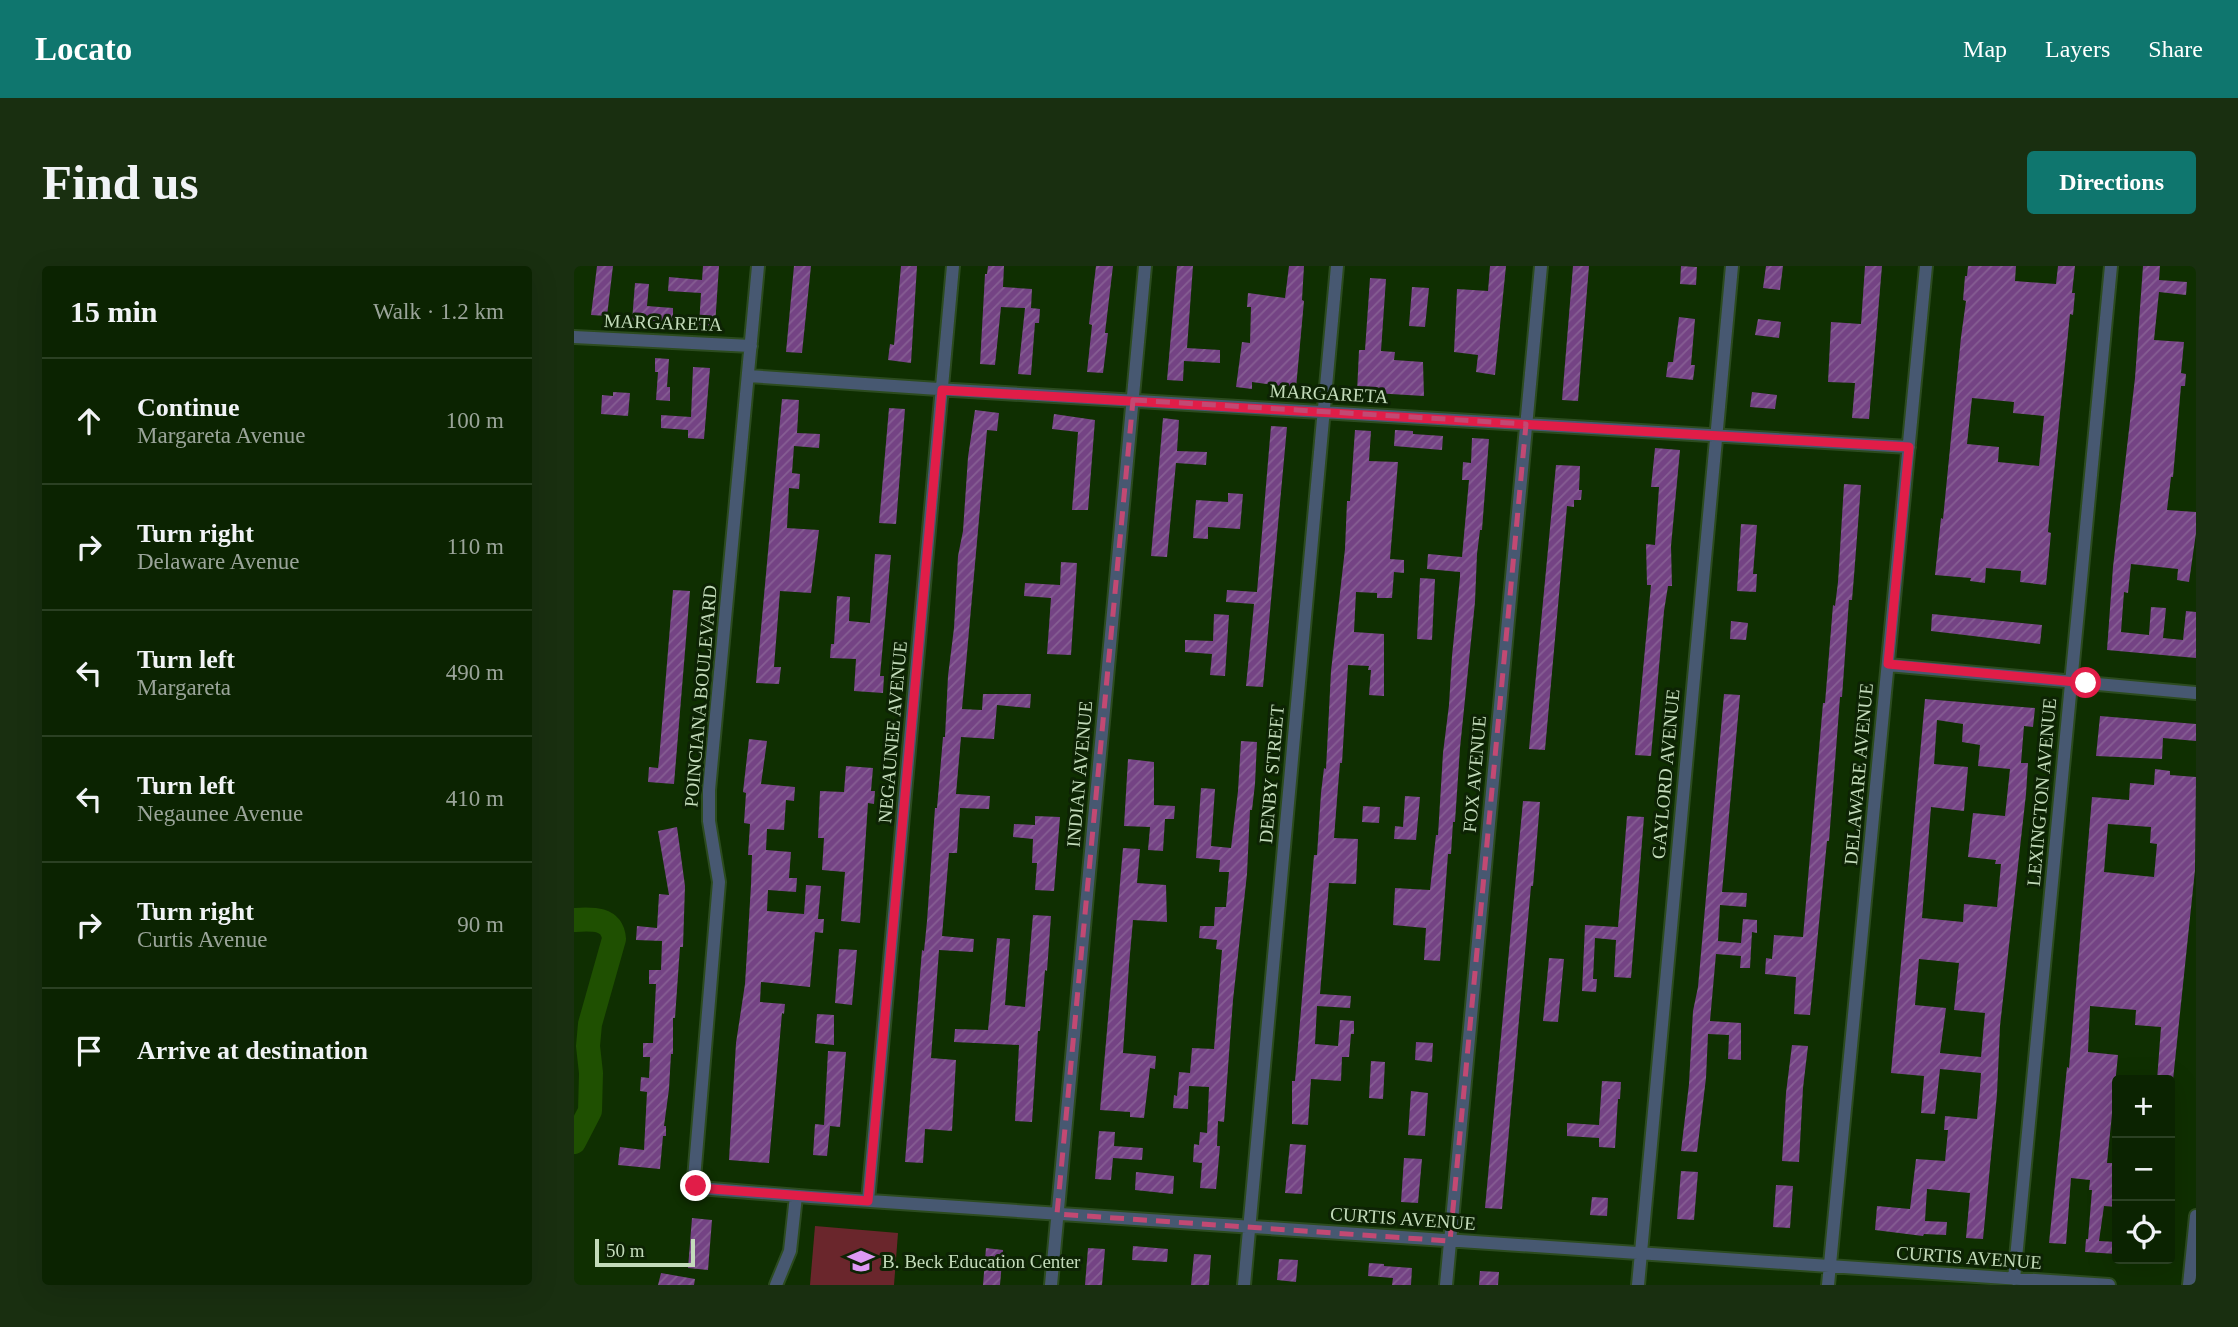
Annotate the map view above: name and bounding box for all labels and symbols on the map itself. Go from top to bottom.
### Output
street label: MARGARETA [603,310,723,335]
street label: MARGARETA [1269,380,1389,407]
street label: POINCIANA BOULEVARD [680,584,721,808]
street label: NEGAUNEE AVENUE [874,640,911,824]
route start [2070,667,2101,698]
street label: DELAWARE AVENUE [1840,682,1877,866]
street label: GAYLORD AVENUE [1648,688,1683,860]
street label: LEXINGTON AVENUE [2023,697,2060,887]
street label: INDIAN AVENUE [1063,700,1096,848]
street label: DENBY STREET [1255,703,1288,844]
street label: FOX AVENUE [1459,715,1490,833]
route end [680,1170,711,1201]
street label: CURTIS AVENUE [1330,1203,1476,1234]
scale bar [595,1236,695,1268]
street label: CURTIS AVENUE [1896,1242,2042,1273]
school or university icon: B. Beck Education Center [846,1246,876,1276]
place label: B. Beck Education Center [882,1251,1081,1272]

